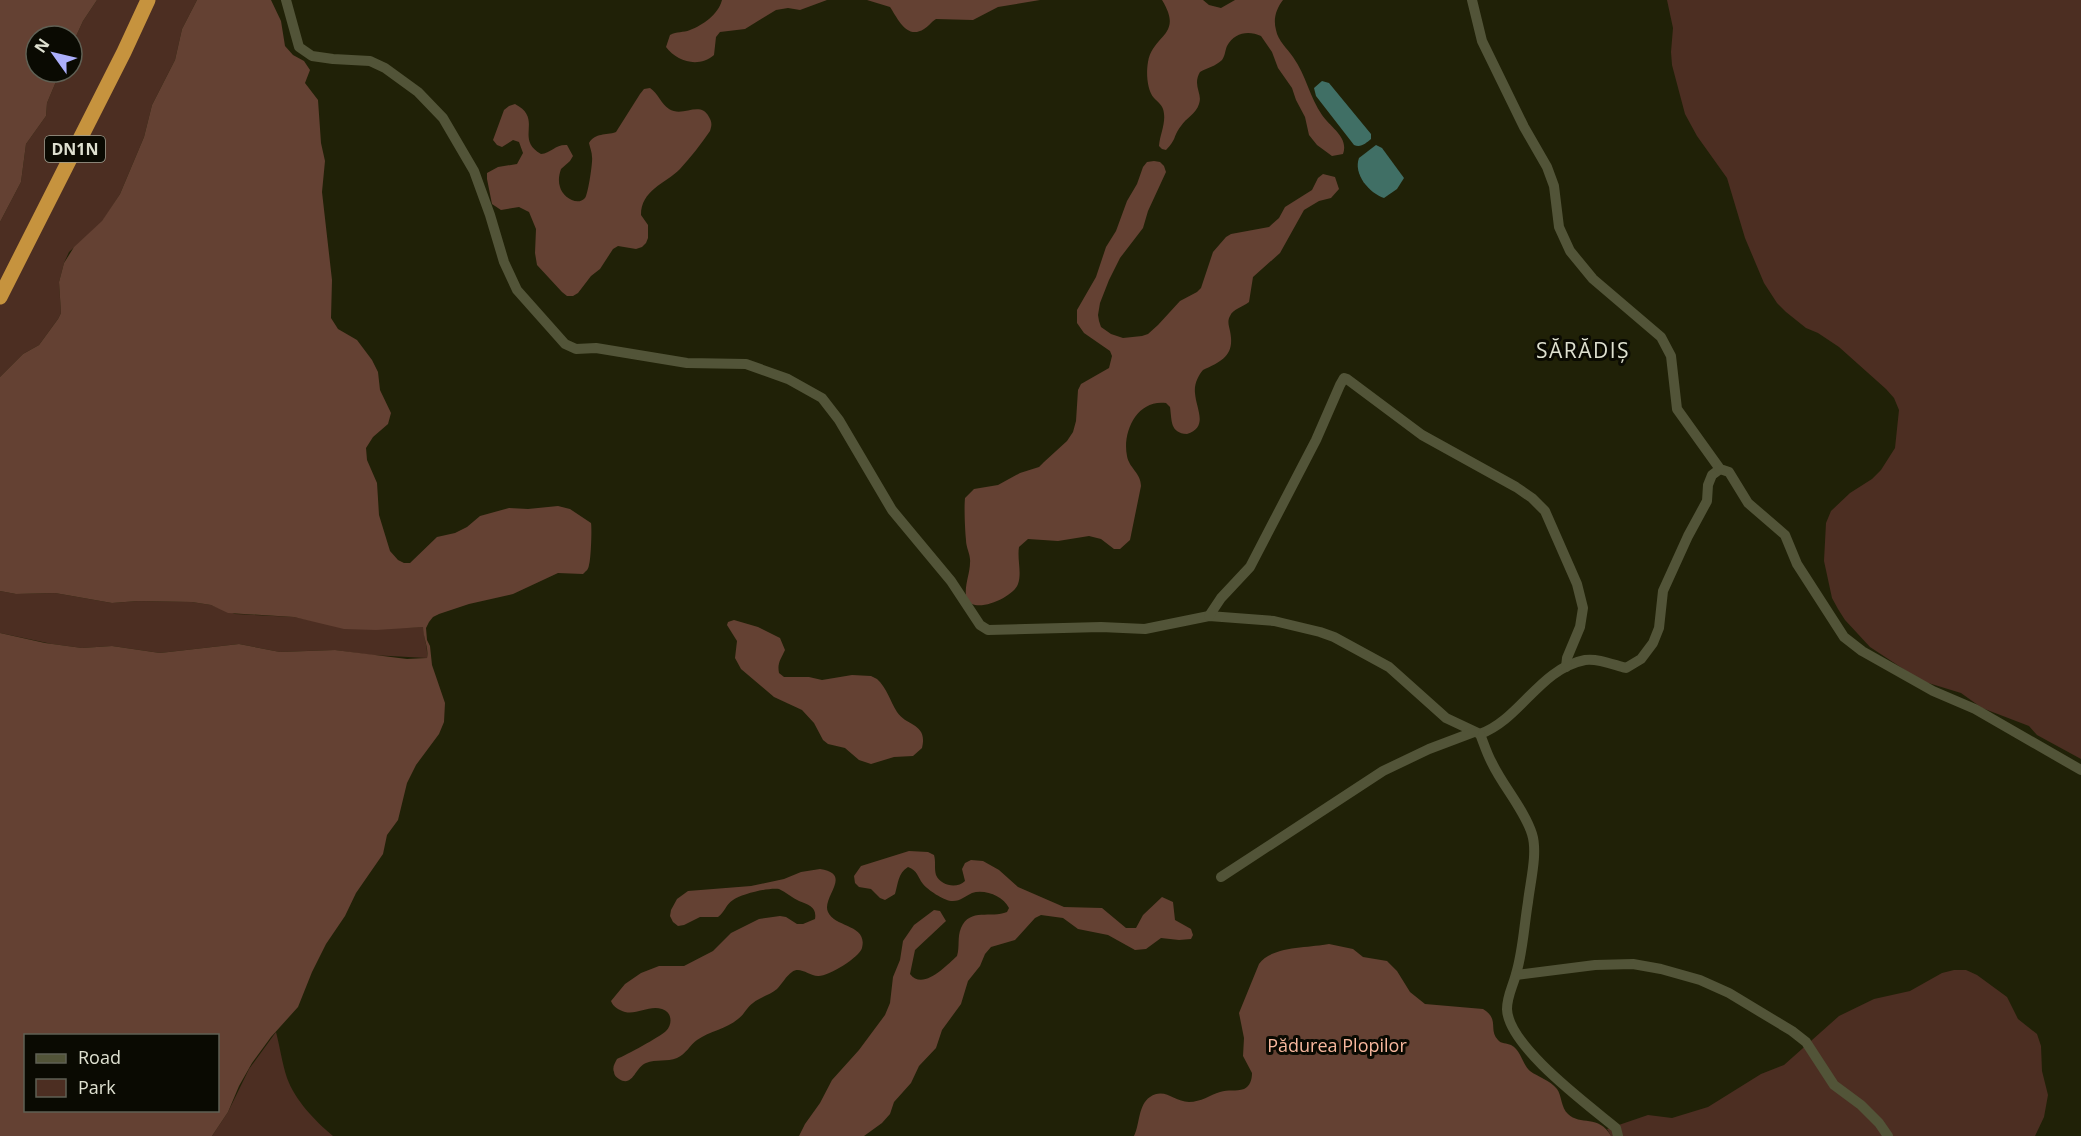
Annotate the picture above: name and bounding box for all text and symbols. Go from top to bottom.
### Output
north arrow [24,24,84,84]
text: N [29,34,54,57]
road number: DN1N [45,136,105,162]
district label: SĂRĂDIȘ [1536,336,1630,364]
park label: Pădurea Plopilor [1267,1033,1407,1057]
legend [24,1034,219,1112]
text: Road [78,1045,121,1069]
text: Park [78,1075,116,1099]

